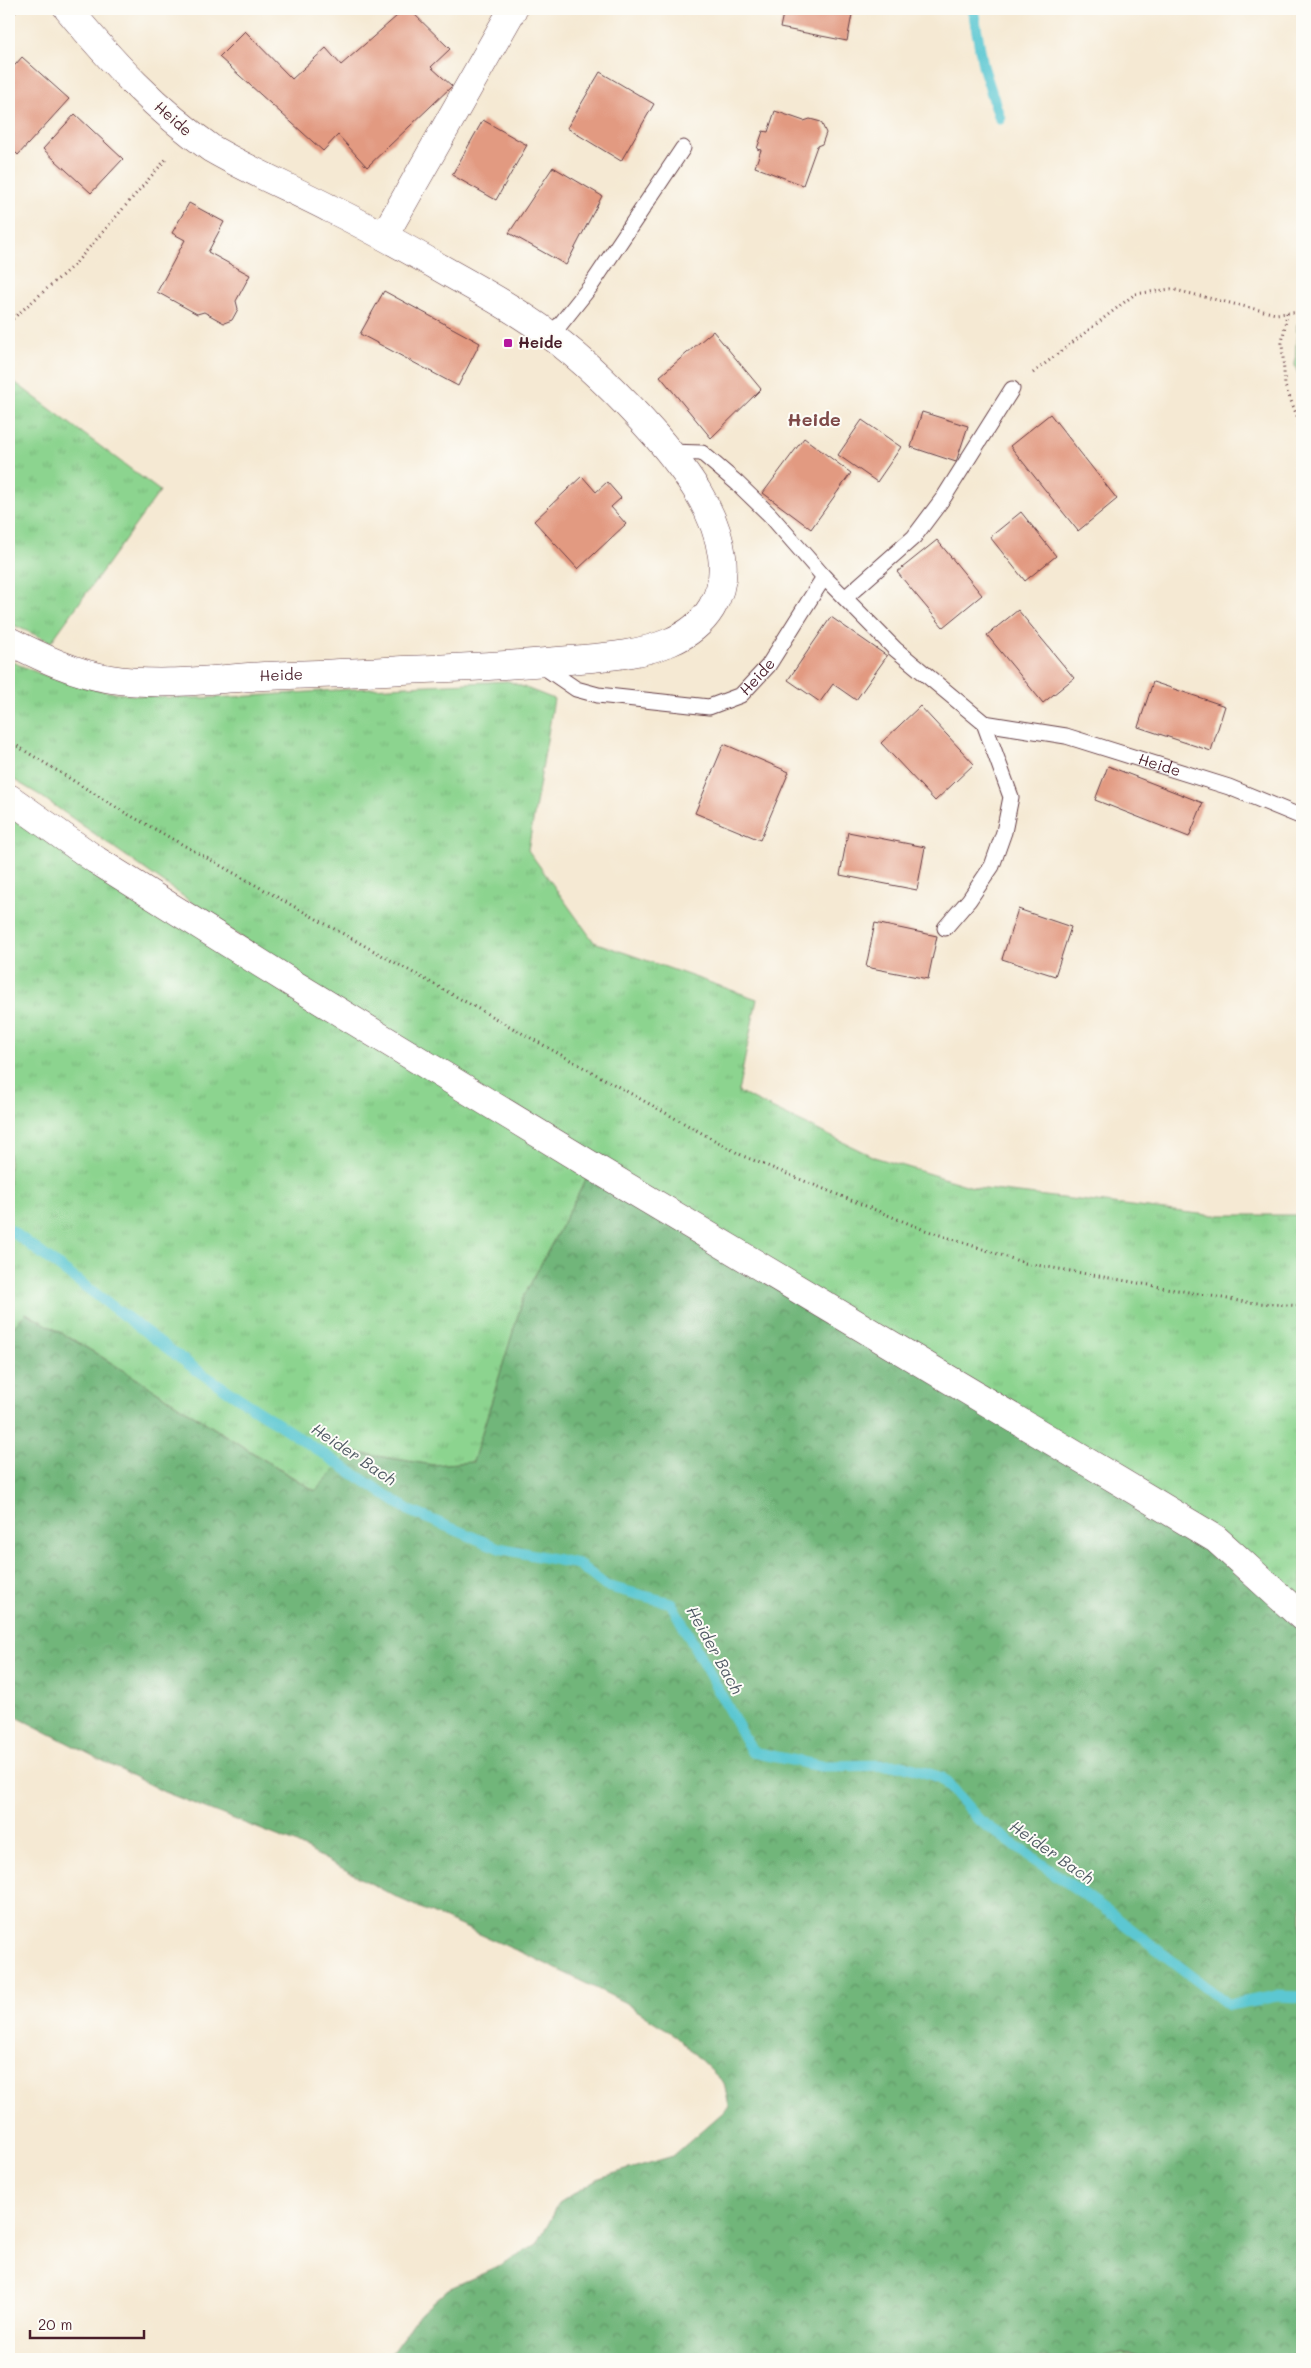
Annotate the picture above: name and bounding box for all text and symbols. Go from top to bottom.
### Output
street label: Heide [151,96,197,140]
place label: Heide [518,332,563,352]
marker: Heide [502,337,514,349]
district label: Heide [787,407,841,431]
street label: Heide [735,655,779,699]
street label: Heide [259,663,303,685]
street label: Heide [1136,748,1183,780]
water label: Heider Bach [308,1418,401,1490]
water label: Heider Bach [683,1602,748,1698]
water label: Heider Bach [1006,1815,1098,1888]
scale bar [30,2308,144,2340]
text: 20 m [38,2314,72,2334]

